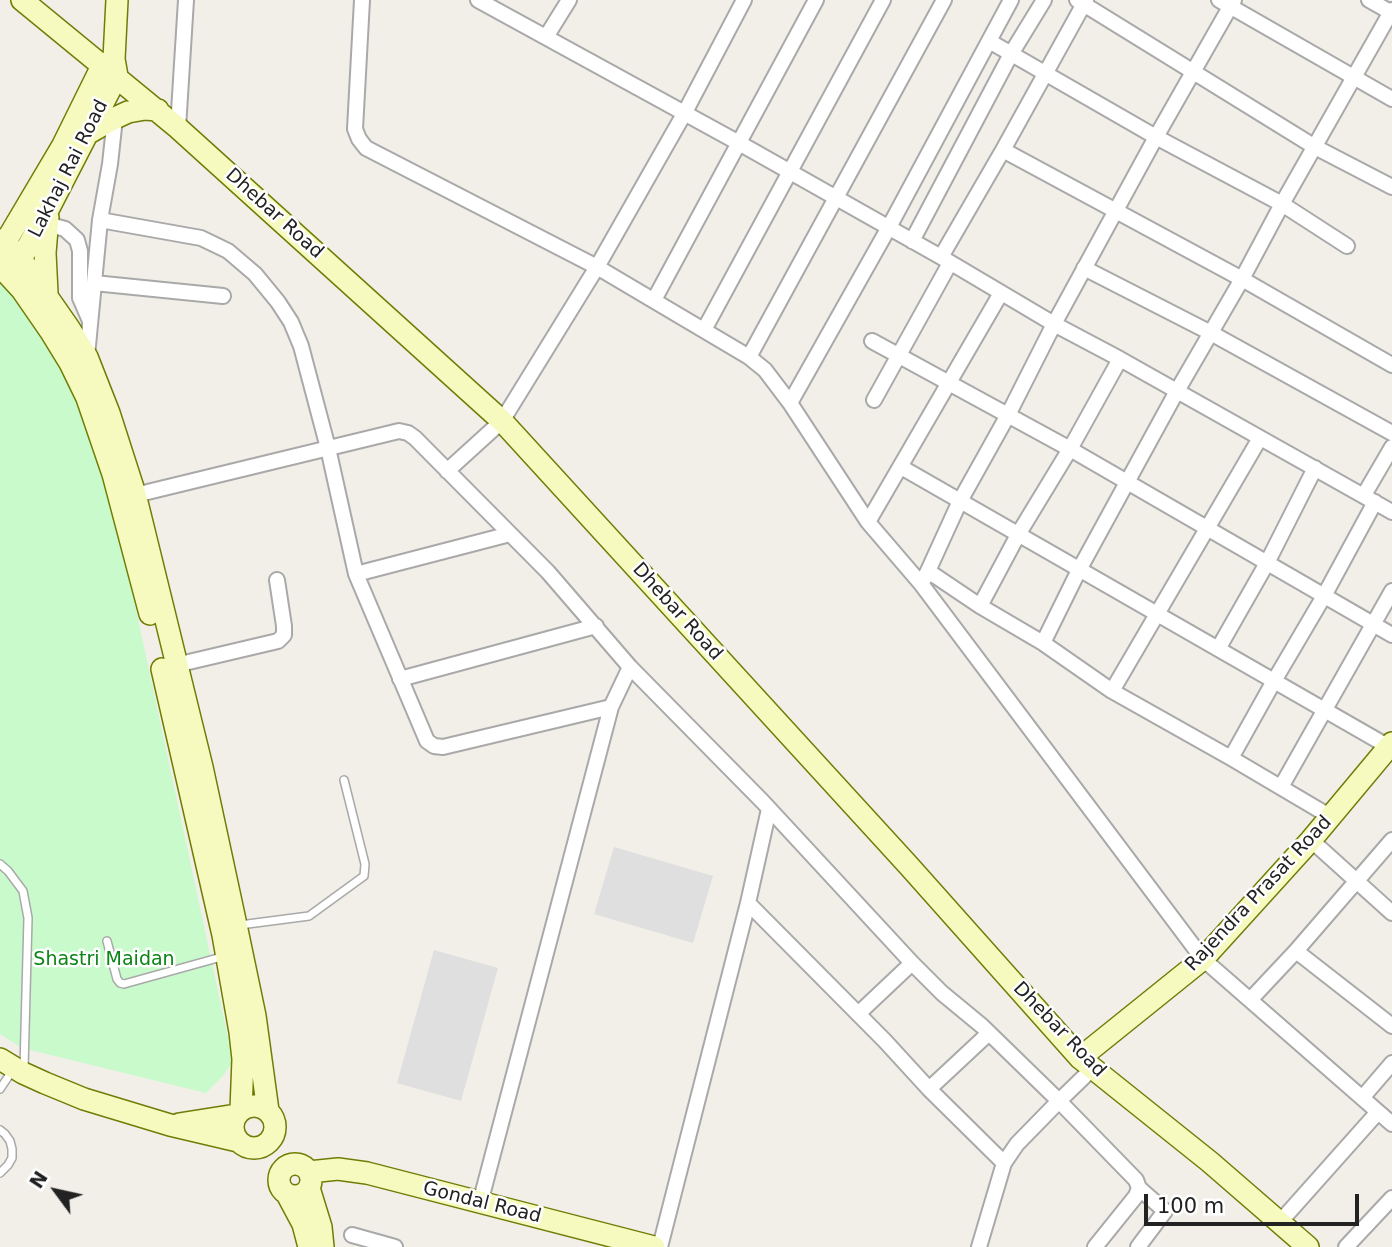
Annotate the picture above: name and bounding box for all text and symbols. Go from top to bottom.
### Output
street label: Lakhaj Rai Road [24,96,114,242]
street label: Dhebar Road [220,164,328,264]
street label: Dhebar Road [627,558,727,666]
street label: Rajendra Prasat Road [1181,812,1337,976]
park label: Shastri Maidan [33,949,175,971]
street label: Dhebar Road [1008,978,1110,1082]
north arrow [21,1156,91,1226]
text: N [25,1167,52,1192]
street label: Gondal Road [420,1177,544,1229]
scale bar [1147,1180,1362,1224]
text: 100 m [1157,1194,1224,1218]

